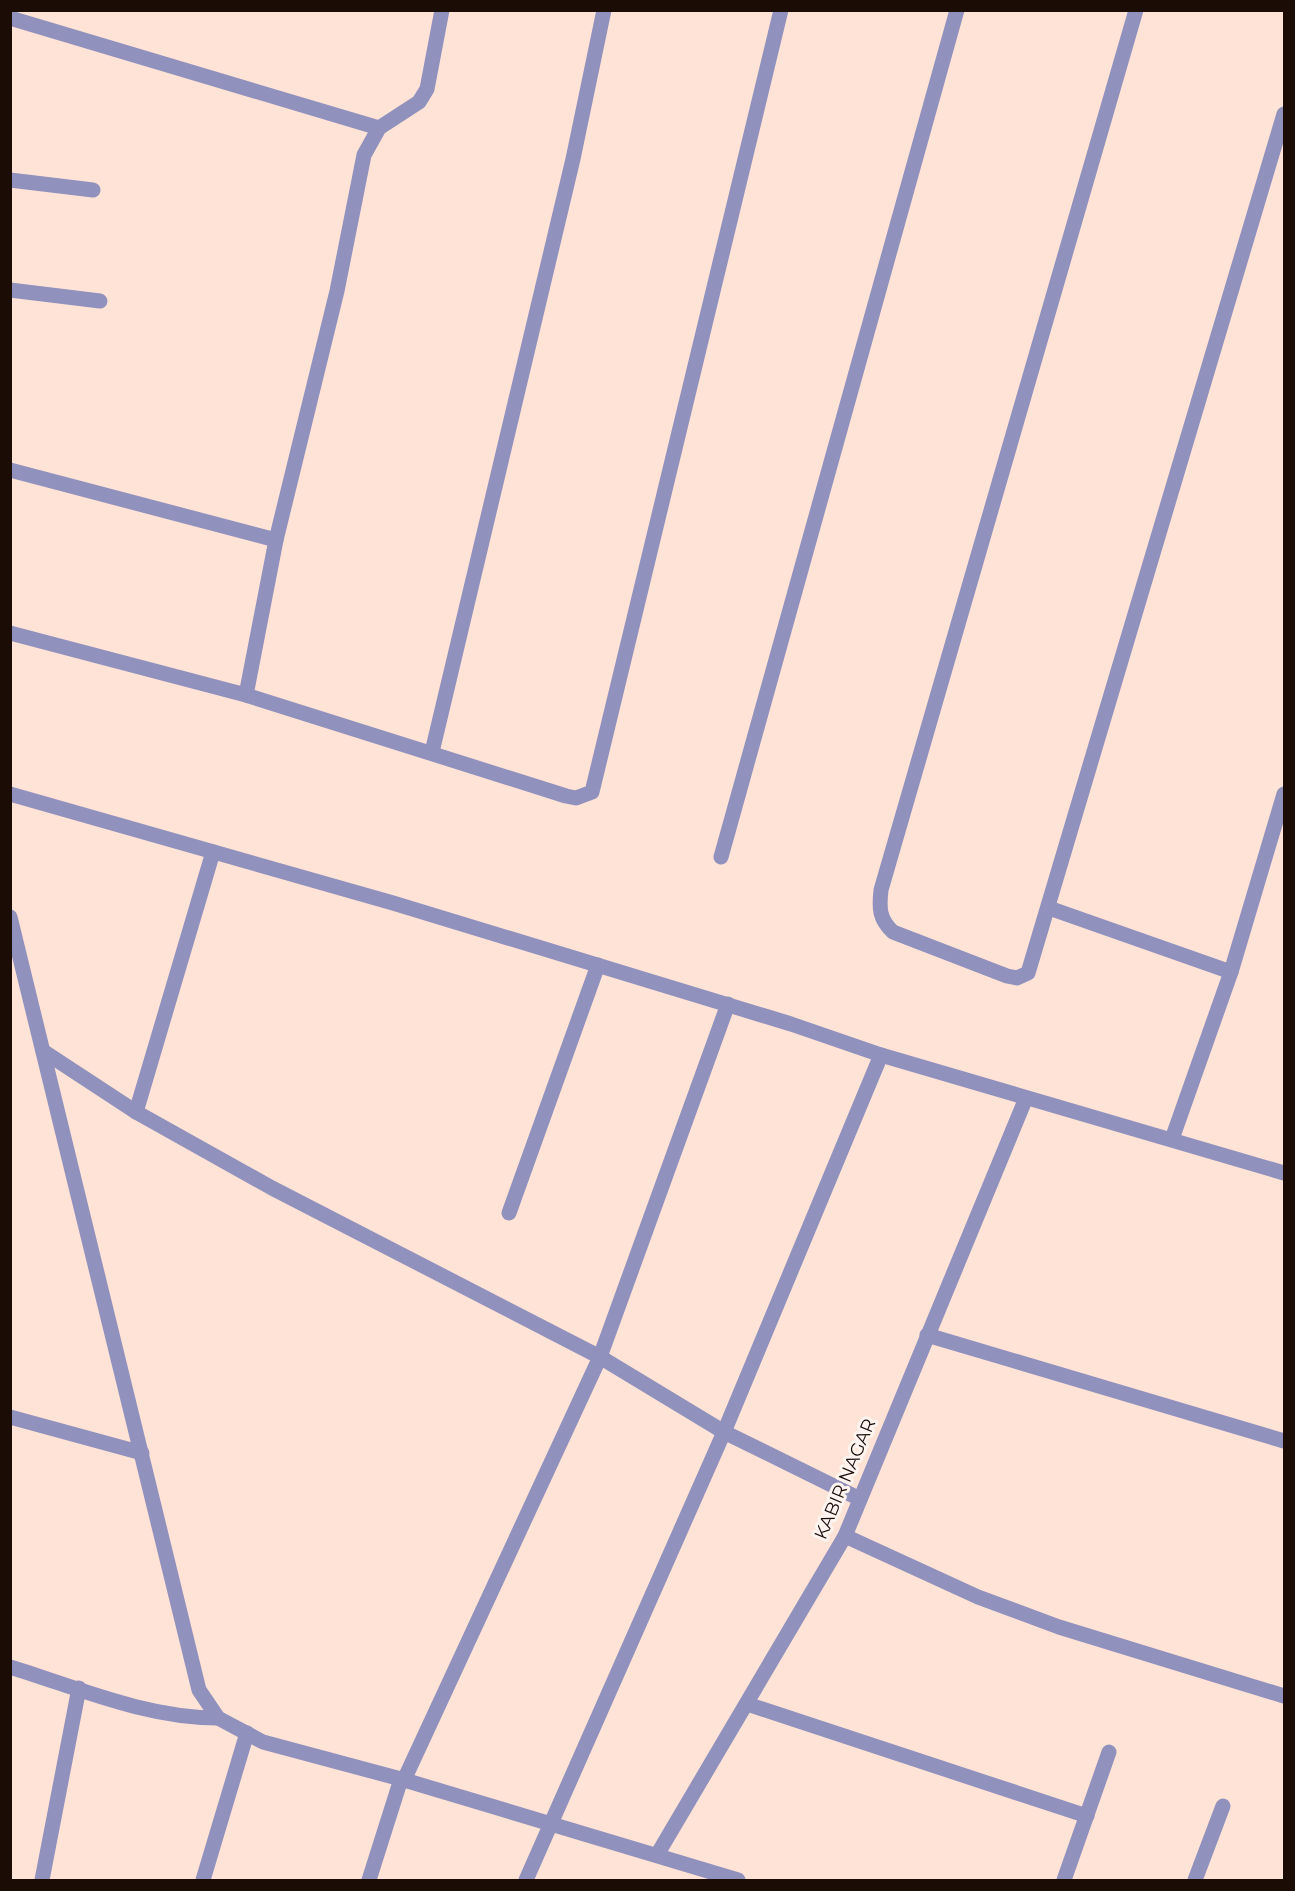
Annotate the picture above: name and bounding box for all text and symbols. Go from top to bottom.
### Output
street label: KABIR NAGAR [810,1415,880,1543]

